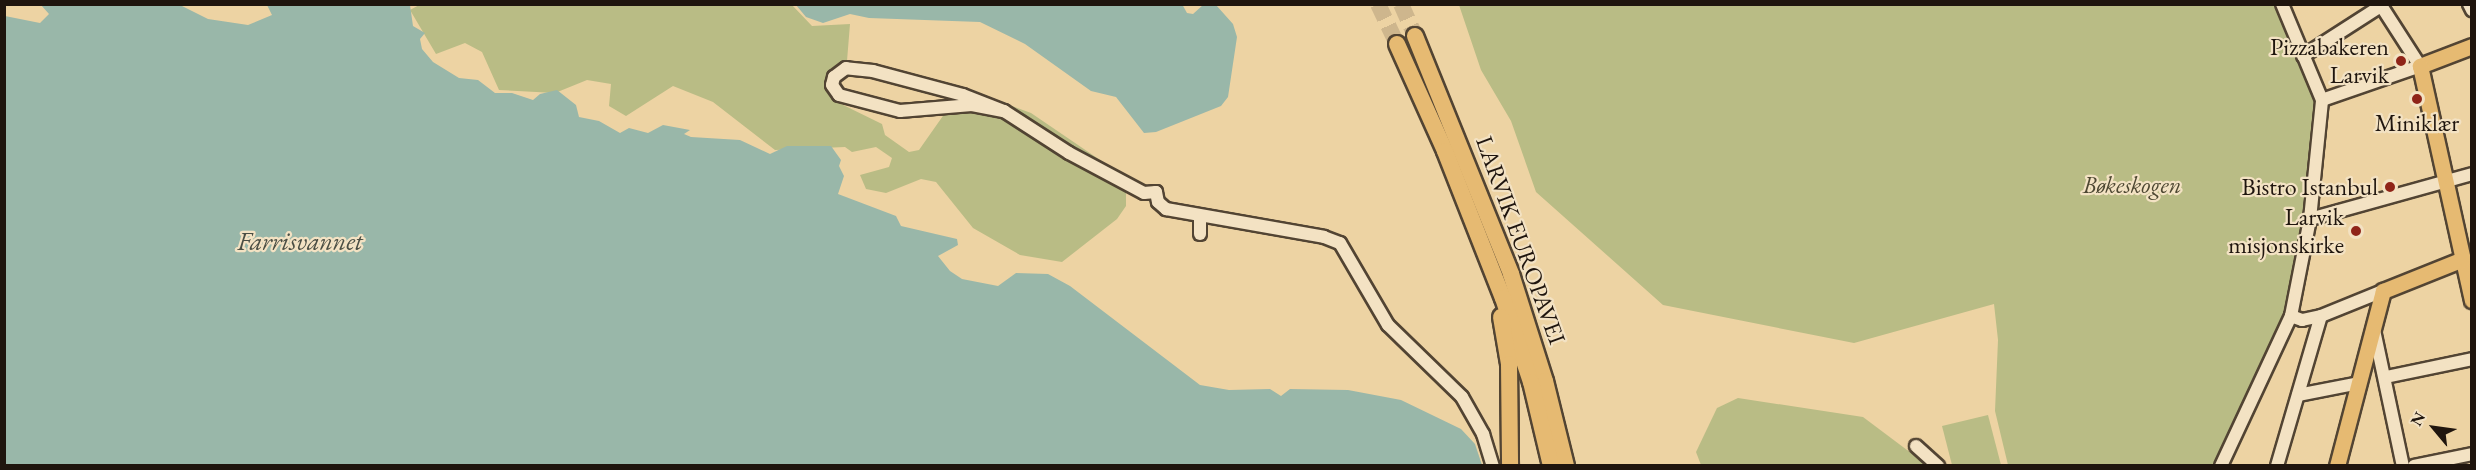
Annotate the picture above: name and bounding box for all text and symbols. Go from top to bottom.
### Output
place label: Pizzabakeren Larvik [2270,33,2389,89]
marker: Pizzabakeren Larvik [2394,54,2408,68]
marker: Miniklær [2410,92,2424,106]
place label: Miniklær [2375,109,2459,137]
street label: LARVIK EUROPAVEI [1470,132,1572,348]
park label: Bøkeskogen [2083,171,2181,199]
place label: Bistro Istanbul [2242,173,2378,201]
marker: Bistro Istanbul [2383,180,2397,194]
place label: Larvik misjonskirke [2228,203,2344,259]
marker: Larvik misjonskirke [2349,224,2363,238]
water label: Farrisvannet [237,226,363,258]
north arrow [2404,398,2464,458]
text: N [2405,408,2430,430]

